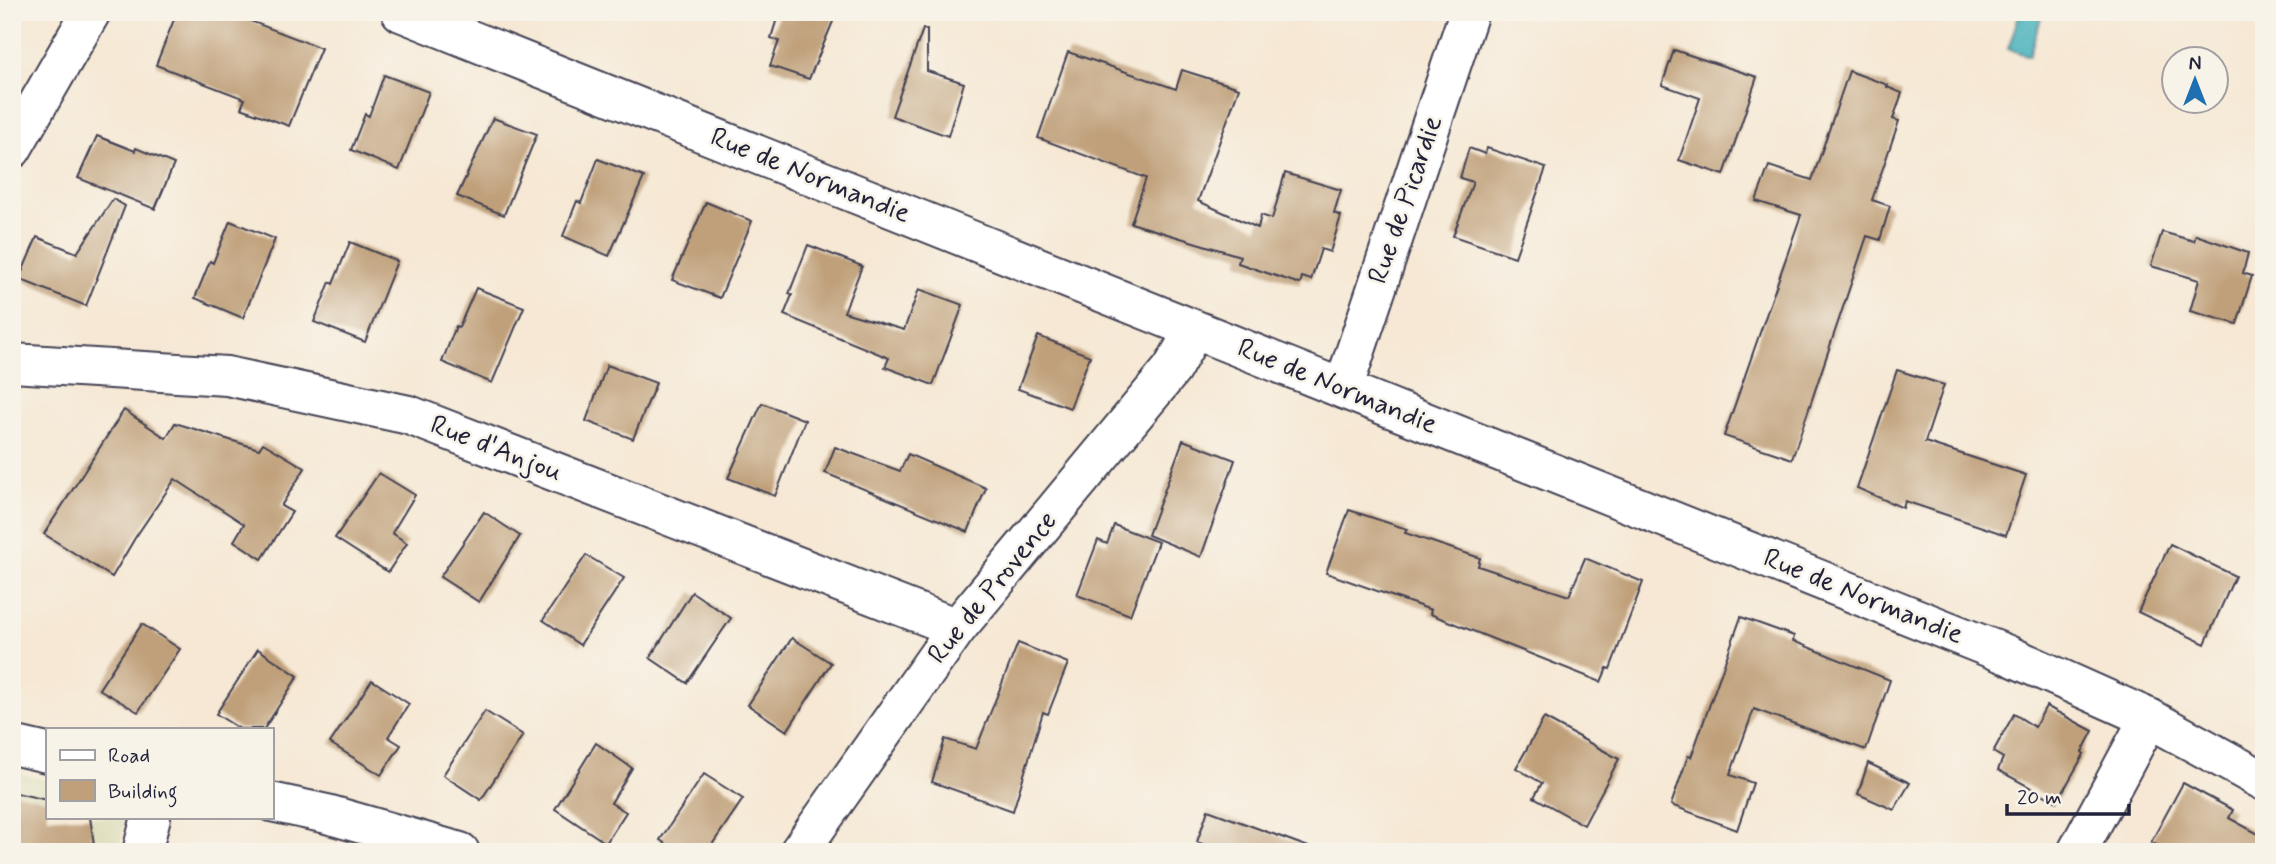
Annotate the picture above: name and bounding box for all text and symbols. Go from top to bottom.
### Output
north arrow [2160,46,2230,116]
text: N [2189,52,2201,77]
street label: Rue de Picardie [1360,111,1452,289]
street label: Rue de Normandie [705,119,915,233]
street label: Rue de Normandie [1232,330,1442,444]
street label: Rue d'Anjou [425,407,567,491]
street label: Rue de Provence [920,504,1066,672]
street label: Rue de Normandie [1758,540,1968,654]
legend [46,728,273,818]
text: Road [108,742,150,770]
scale bar [2007,773,2129,817]
text: Building [108,778,178,808]
text: 20 m [2017,784,2062,812]

